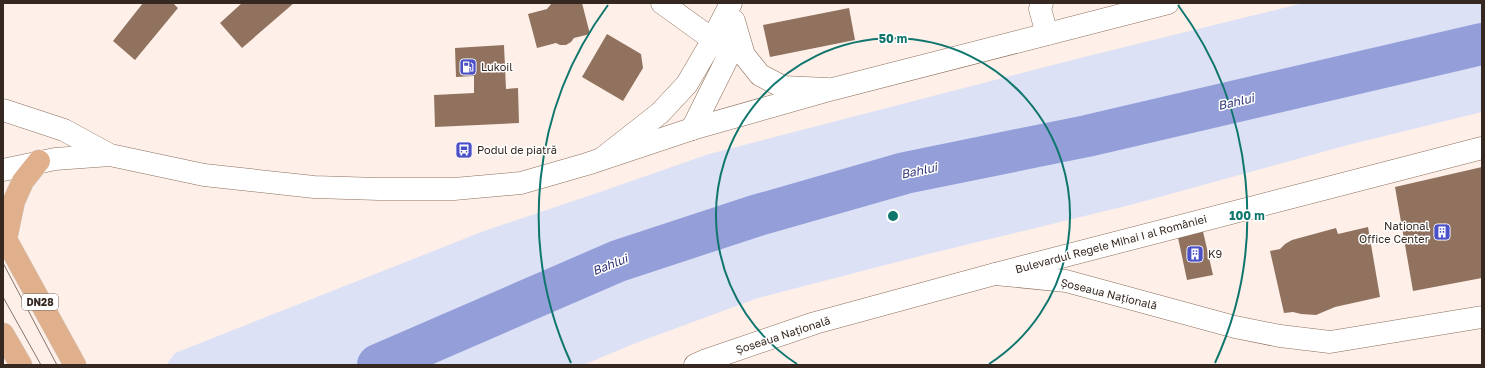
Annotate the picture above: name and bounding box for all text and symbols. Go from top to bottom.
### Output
text: 50 m [879,31,907,46]
fuel station icon: Lukoil [458,57,478,77]
place label: Lukoil [481,60,513,73]
water label: Bahlui [1216,90,1257,113]
bus stop icon: Podul de piatră [454,140,474,160]
place label: Podul de piatră [477,143,557,156]
water label: Bahlui [899,159,940,182]
text: 100 m [1229,208,1265,223]
centre of rings [886,209,900,223]
street label: Bulevardul Regele Mihai I al României [1014,212,1208,275]
place label: National Office Center [1359,219,1430,245]
building icon: National Office Center [1432,222,1452,242]
building icon: K9 [1185,244,1205,264]
place label: K9 [1208,247,1222,260]
water label: Bahlui [590,250,631,278]
street label: Șoseaua Națională [1059,275,1159,313]
road number: DN28 [22,294,58,310]
street label: Șoseaua Națională [734,313,832,357]

